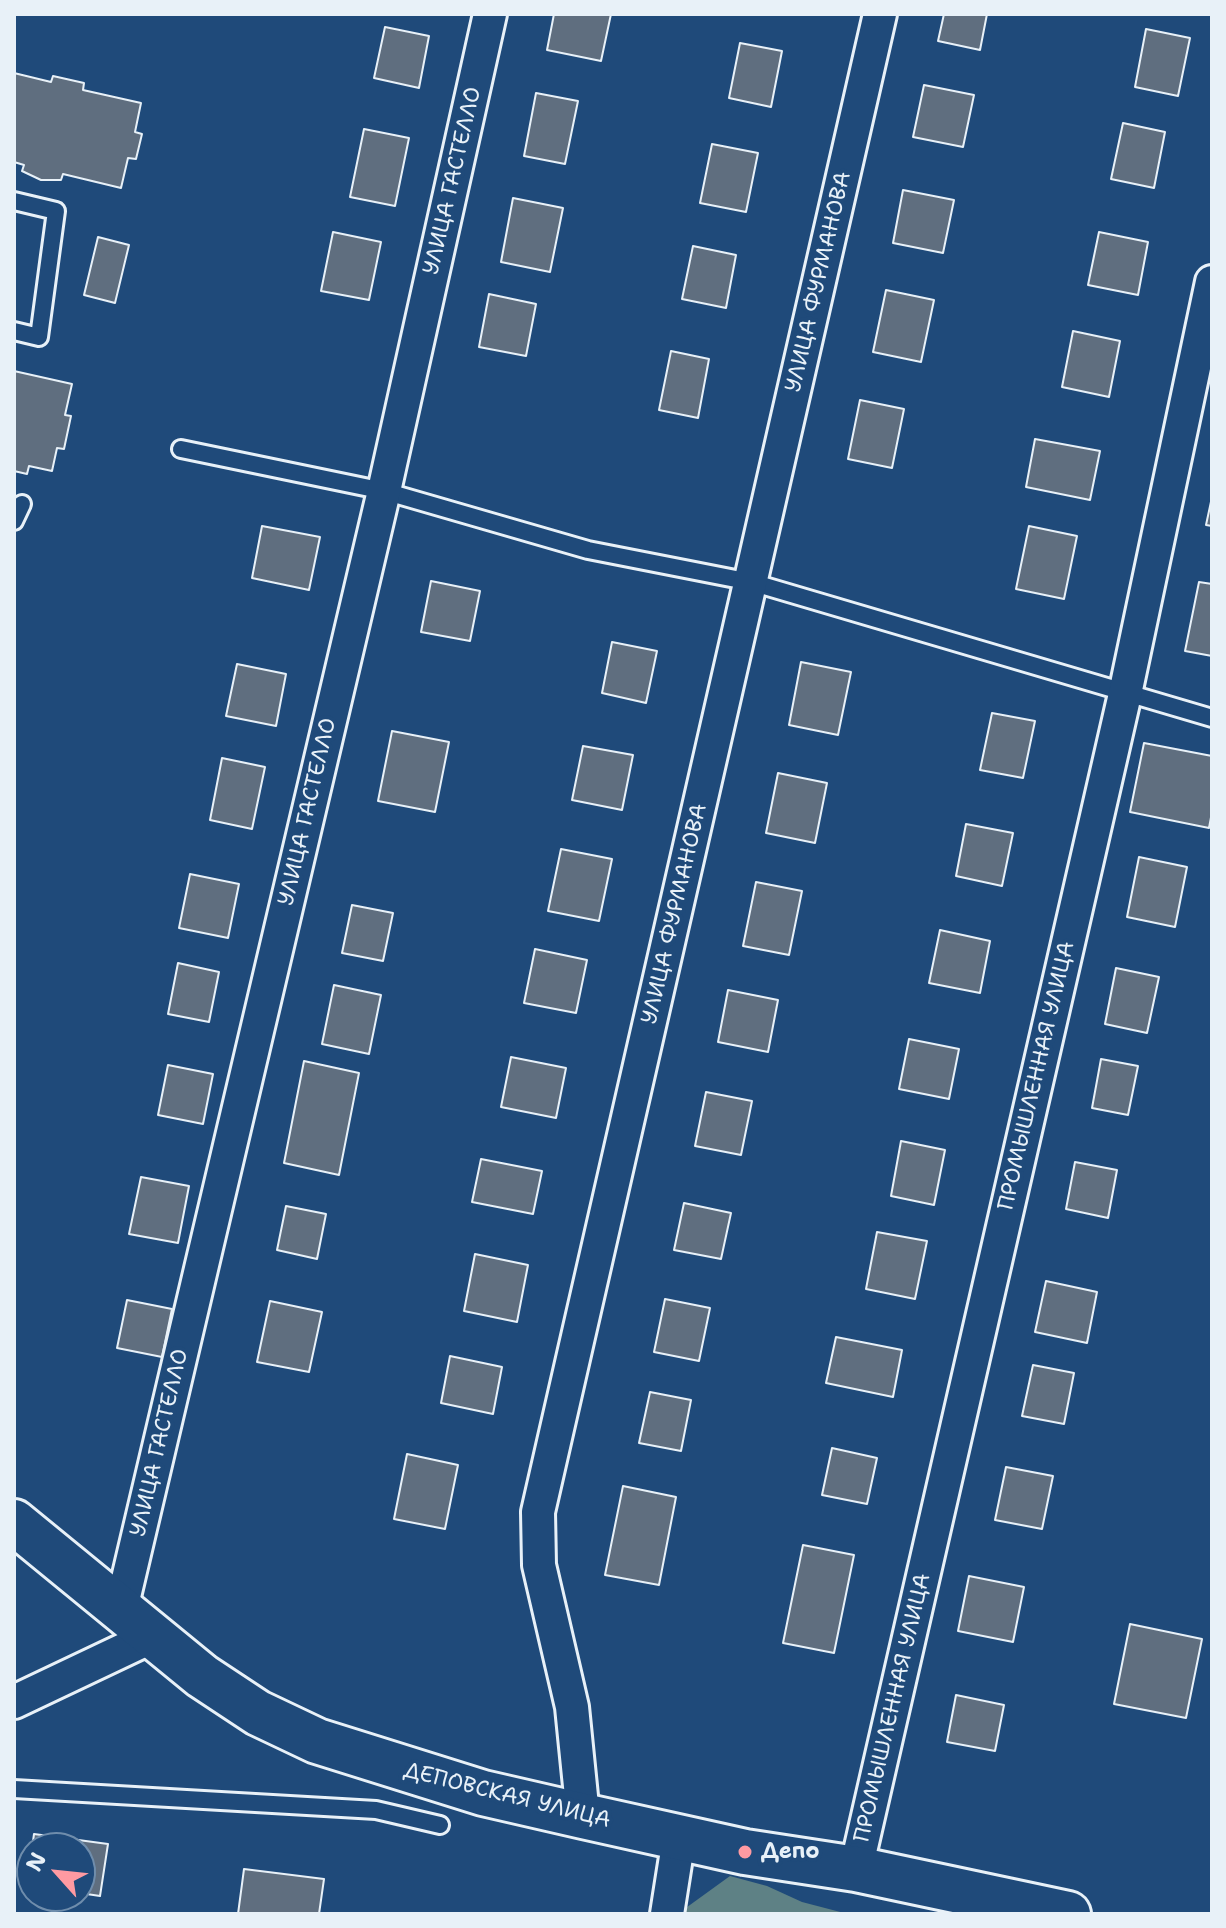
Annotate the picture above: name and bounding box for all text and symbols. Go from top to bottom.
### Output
street label: УЛИЦА ГАСТЕЛЛО [419,85,487,277]
street label: УЛИЦА ФУРМАНОВА [781,169,857,395]
street label: УЛИЦА ГАСТЕЛЛО [274,716,342,908]
street label: УЛИЦА ФУРМАНОВА [637,801,713,1027]
street label: ПРОМЫШЛЕННАЯ УЛИЦА [993,939,1081,1213]
street label: УЛИЦА ГАСТЕЛЛО [126,1347,194,1539]
street label: ПРОМЫШЛЕННАЯ УЛИЦА [849,1571,937,1845]
street label: ДЕПОВСКАЯ УЛИЦА [401,1758,613,1834]
north arrow [16,1832,96,1912]
place label: Депо [761,1839,820,1865]
marker: Депо [736,1843,754,1861]
text: N [19,1847,53,1876]

